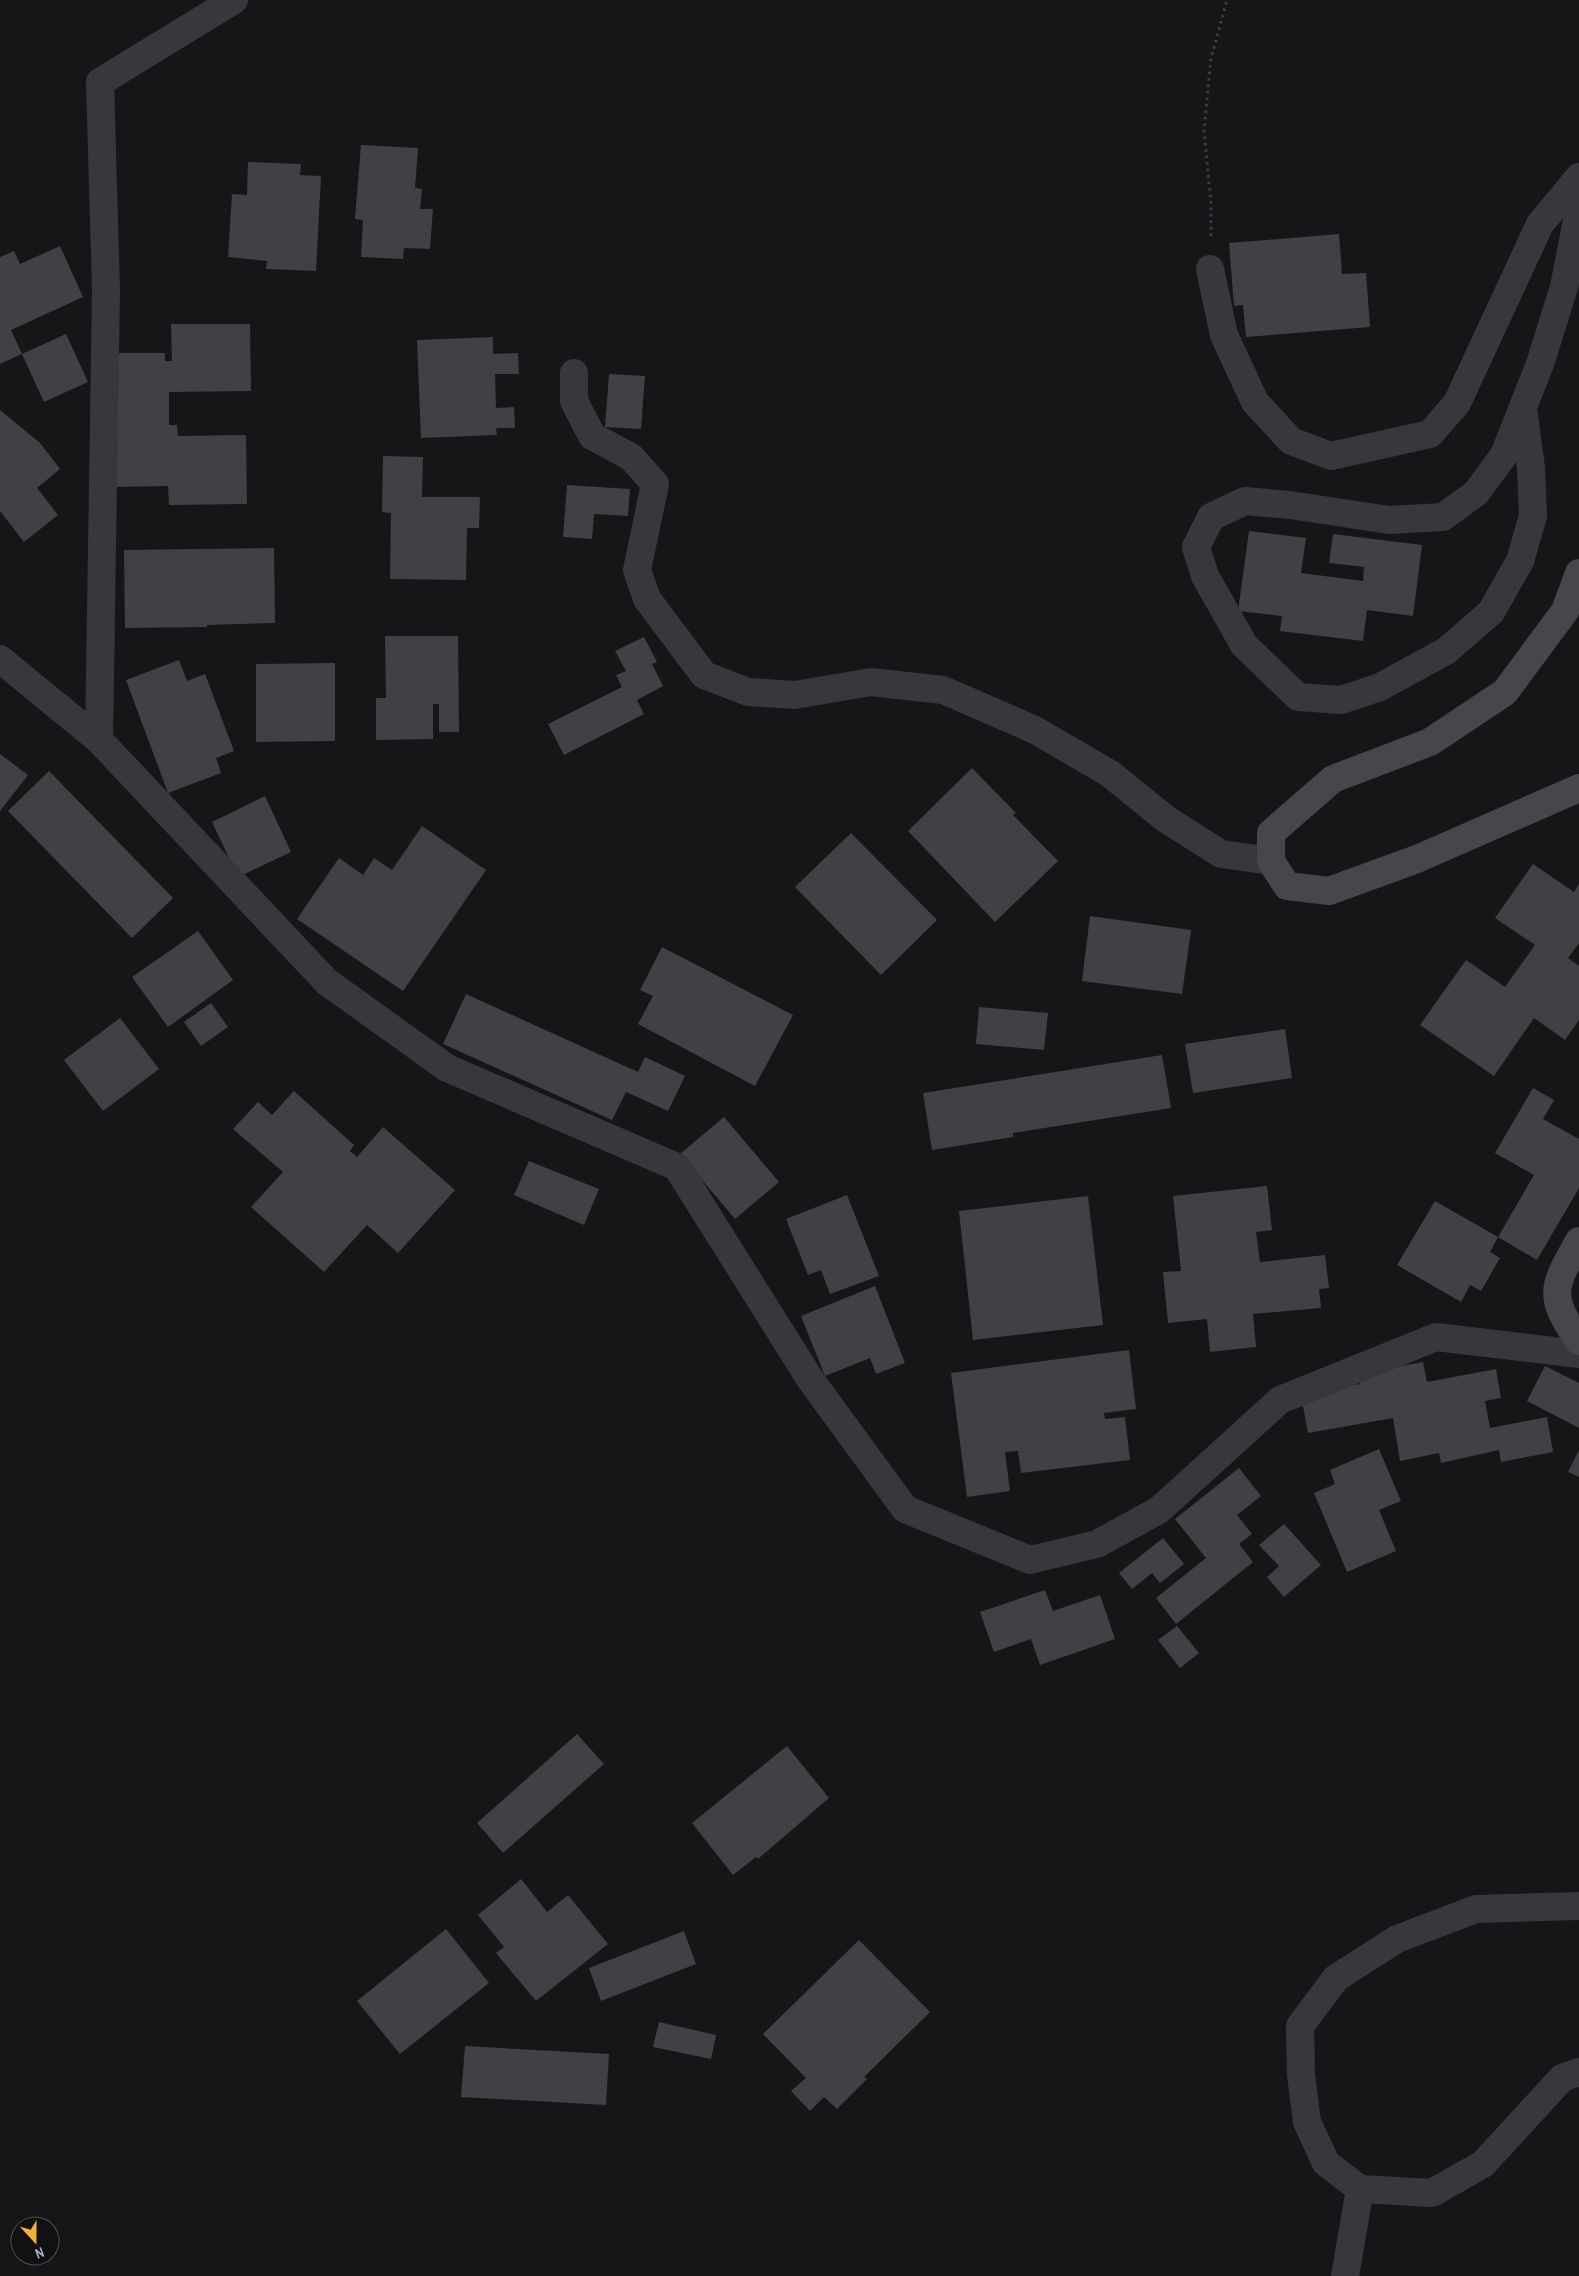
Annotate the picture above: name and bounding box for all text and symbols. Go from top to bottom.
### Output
north arrow [10,2216,60,2266]
text: N [33,2243,47,2263]

